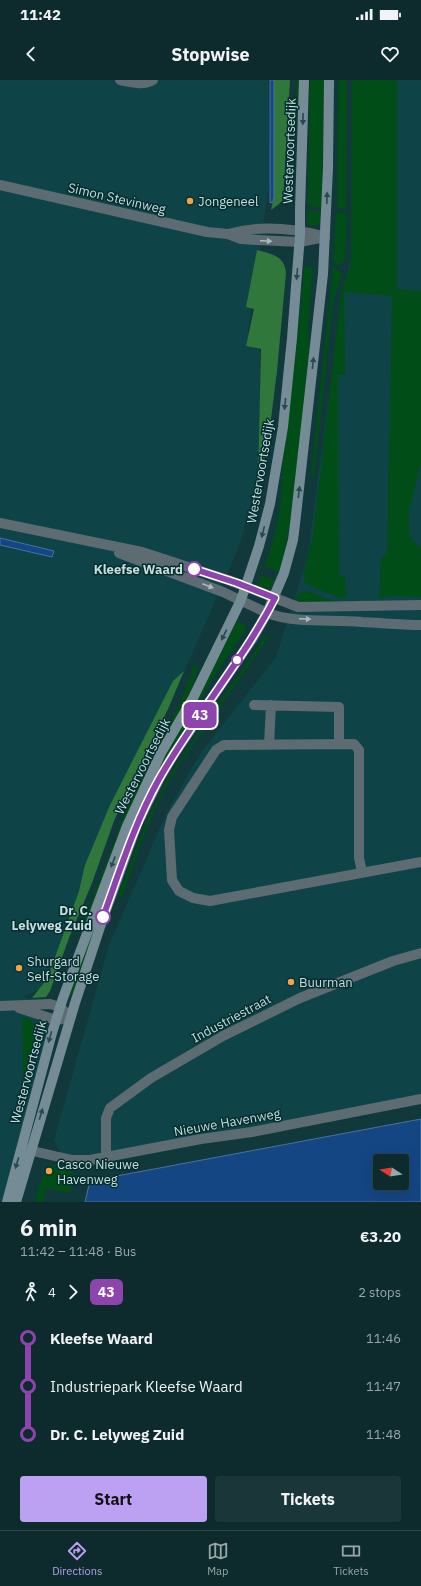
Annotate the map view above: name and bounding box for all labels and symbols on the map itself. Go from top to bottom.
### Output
street label: Westervoortsedijk [279,98,300,204]
one-way arrow [300,113,306,126]
street label: Simon Stevinweg [66,179,168,218]
one-way arrow [324,191,330,204]
place label: Jongeneel [198,193,259,210]
marker: Jongeneel [185,196,195,206]
one-way arrow [260,237,272,244]
one-way arrow [294,268,301,280]
one-way arrow [310,357,316,369]
one-way arrow [282,398,288,410]
street label: Westervoortsedijk [243,417,278,525]
one-way arrow [296,486,302,498]
one-way arrow [259,525,265,538]
place label: Kleefse Waard [94,561,183,578]
marker: Kleefse Waard [186,561,202,577]
one-way arrow [203,584,215,590]
one-way arrow [299,616,311,623]
one-way arrow [221,629,227,640]
unlabelled marker [231,654,243,666]
line badge: 43 [182,702,218,728]
street label: Westervoortsedijk [111,715,174,817]
one-way arrow [110,857,116,869]
place label: Dr. C. Lelyweg Zuid [12,902,92,934]
marker: Dr. C. Lelyweg Zuid [95,909,111,925]
place label: Shurgard Self-Storage [27,953,99,985]
marker: Shurgard Self-Storage [14,963,24,973]
place label: Buurman [299,974,353,991]
marker: Buurman [286,977,296,987]
street label: Industriestraat [189,990,274,1046]
street label: Westervoortsedijk [7,1019,50,1125]
one-way arrow [47,1032,53,1044]
street label: Nieuwe Havenweg [173,1105,282,1140]
one-way arrow [38,1108,44,1120]
north arrow [373,1154,409,1190]
place label: Casco Nieuwe Havenweg [57,1156,139,1188]
one-way arrow [14,1157,20,1169]
marker: Casco Nieuwe Havenweg [44,1166,54,1176]

